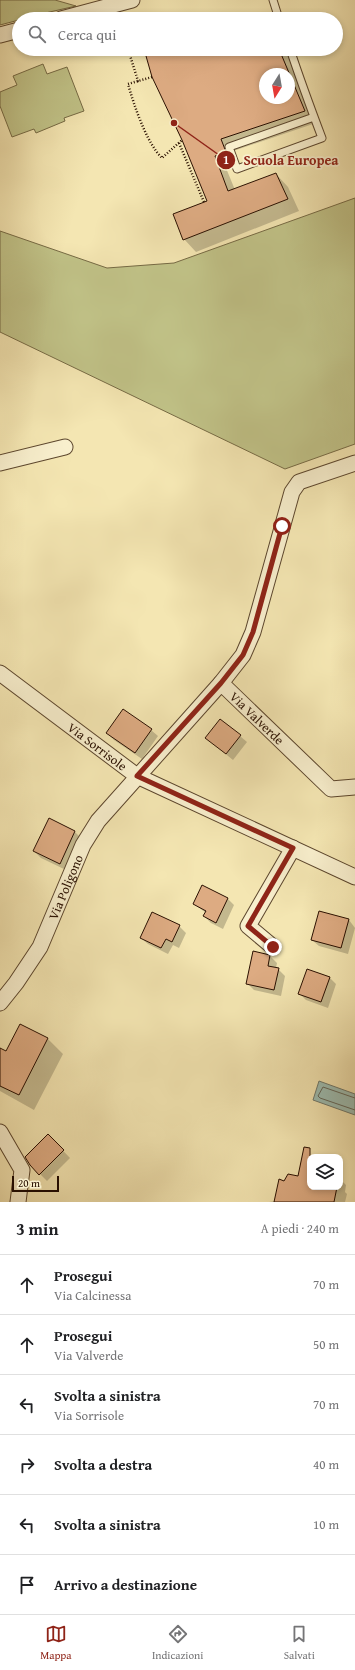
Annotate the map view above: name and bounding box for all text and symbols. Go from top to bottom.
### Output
search box [12,12,343,56]
icon: search [26,23,48,45]
text: Cerca qui [58,24,116,45]
north arrow [259,68,295,104]
callout: Scuola Europea [216,147,347,173]
text: Scuola Europea [243,150,339,170]
text: 1 [223,151,229,168]
route start [273,517,291,535]
street label: Via Valverde [225,687,288,749]
street label: Via Sorrisole [63,718,131,775]
street label: Via Poligono [44,851,88,923]
route end [264,938,282,956]
map controls [307,1154,343,1190]
button: layers [307,1154,343,1190]
scale bar [12,1174,59,1193]
text: 20 m [18,1175,40,1191]
text: 3 min [16,1216,58,1241]
text: A piedi · 240 m [261,1219,339,1238]
text: Prosegui [54,1265,112,1286]
icon: ahead [16,1274,38,1296]
text: 70 m [313,1275,339,1294]
text: Via Calcinessa [54,1286,131,1305]
text: Prosegui [54,1325,112,1346]
icon: ahead [16,1334,38,1356]
text: 50 m [313,1335,339,1354]
text: Via Valverde [54,1346,123,1365]
text: Svolta a sinistra [54,1385,161,1406]
icon: left [16,1394,38,1416]
text: 70 m [313,1395,339,1414]
text: Via Sorrisole [54,1406,124,1425]
icon: right [16,1454,38,1476]
text: Svolta a destra [54,1454,152,1475]
text: 40 m [313,1455,339,1474]
icon: left [16,1514,38,1536]
text: Svolta a sinistra [54,1514,161,1535]
text: 10 m [313,1515,339,1534]
icon: arrive [16,1574,38,1596]
text: Arrivo a destinazione [54,1574,197,1595]
tab: Mappa [40,1623,72,1663]
tab: Indicazioni [152,1623,203,1663]
tab: Salvati [284,1623,315,1663]

